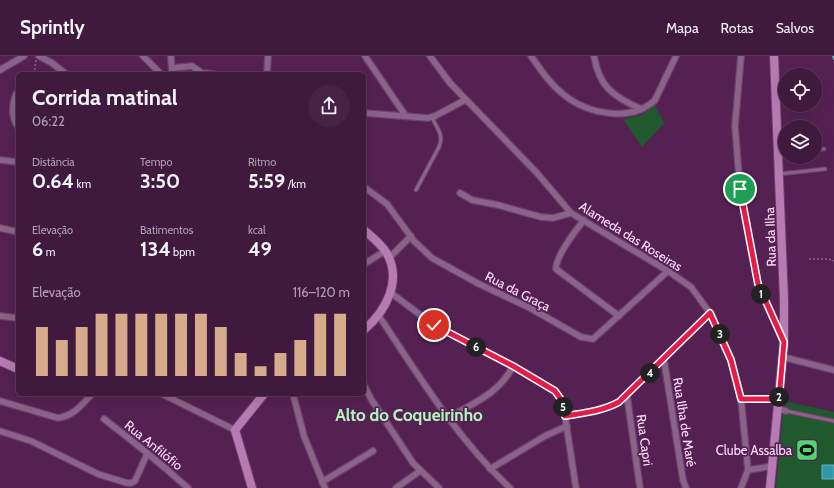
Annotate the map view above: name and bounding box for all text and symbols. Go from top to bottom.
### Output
text: Sprintly [20,16,85,39]
text: Mapa [666,19,699,37]
text: Rotas [721,19,754,37]
text: Salvos [776,19,814,37]
map controls [778,68,822,164]
button: locate [778,68,822,112]
text: Corrida matinal [32,84,178,111]
button: share [308,85,350,127]
text: 06:22 [32,113,65,129]
button: layers [778,120,822,164]
text: Distância [32,155,75,169]
text: Tempo [140,155,172,169]
text: Ritmo [248,155,276,169]
text: 0.64 [32,169,74,193]
text: 3:50 [140,169,180,193]
text: 5:59 [248,169,285,193]
pin [723,172,757,206]
text: km [74,177,91,191]
text: /km [285,177,306,191]
icon: arrive [729,178,751,200]
street label: Alameda das Roseiras [576,198,686,275]
street label: Rua da Ilha [761,206,779,267]
text: Elevação [32,223,73,237]
text: Batimentos [140,223,193,237]
text: kcal [248,223,266,237]
text: 6 [32,237,43,261]
text: 134 [140,237,171,261]
text: 49 [248,237,272,261]
text: m [43,245,55,259]
text: bpm [171,245,195,259]
street label: Rua da Graça [483,268,554,315]
text: Elevação [32,284,81,300]
text: 116–120 m [293,284,350,300]
pin: 1 [751,284,771,304]
text: 1 [759,287,763,301]
pin [417,308,451,342]
icon: check [423,314,445,336]
pin: 3 [710,324,730,344]
text: 3 [717,327,723,341]
pin: 6 [466,337,486,357]
text: 6 [473,340,479,354]
pin: 4 [640,363,660,383]
text: 4 [647,366,653,380]
street label: Rua Ilha de Maré [670,376,700,468]
pin: 2 [769,387,789,407]
text: 2 [776,390,782,404]
pin: 5 [553,397,573,417]
text: 5 [560,400,566,414]
district label: Alto do Coqueirinho [335,405,483,425]
street label: Rua Capri [633,413,657,467]
street label: Rua Anfilófio [122,417,186,473]
sports icon: Clube Assalba [794,437,820,463]
place label: Clube Assalba [716,442,793,458]

